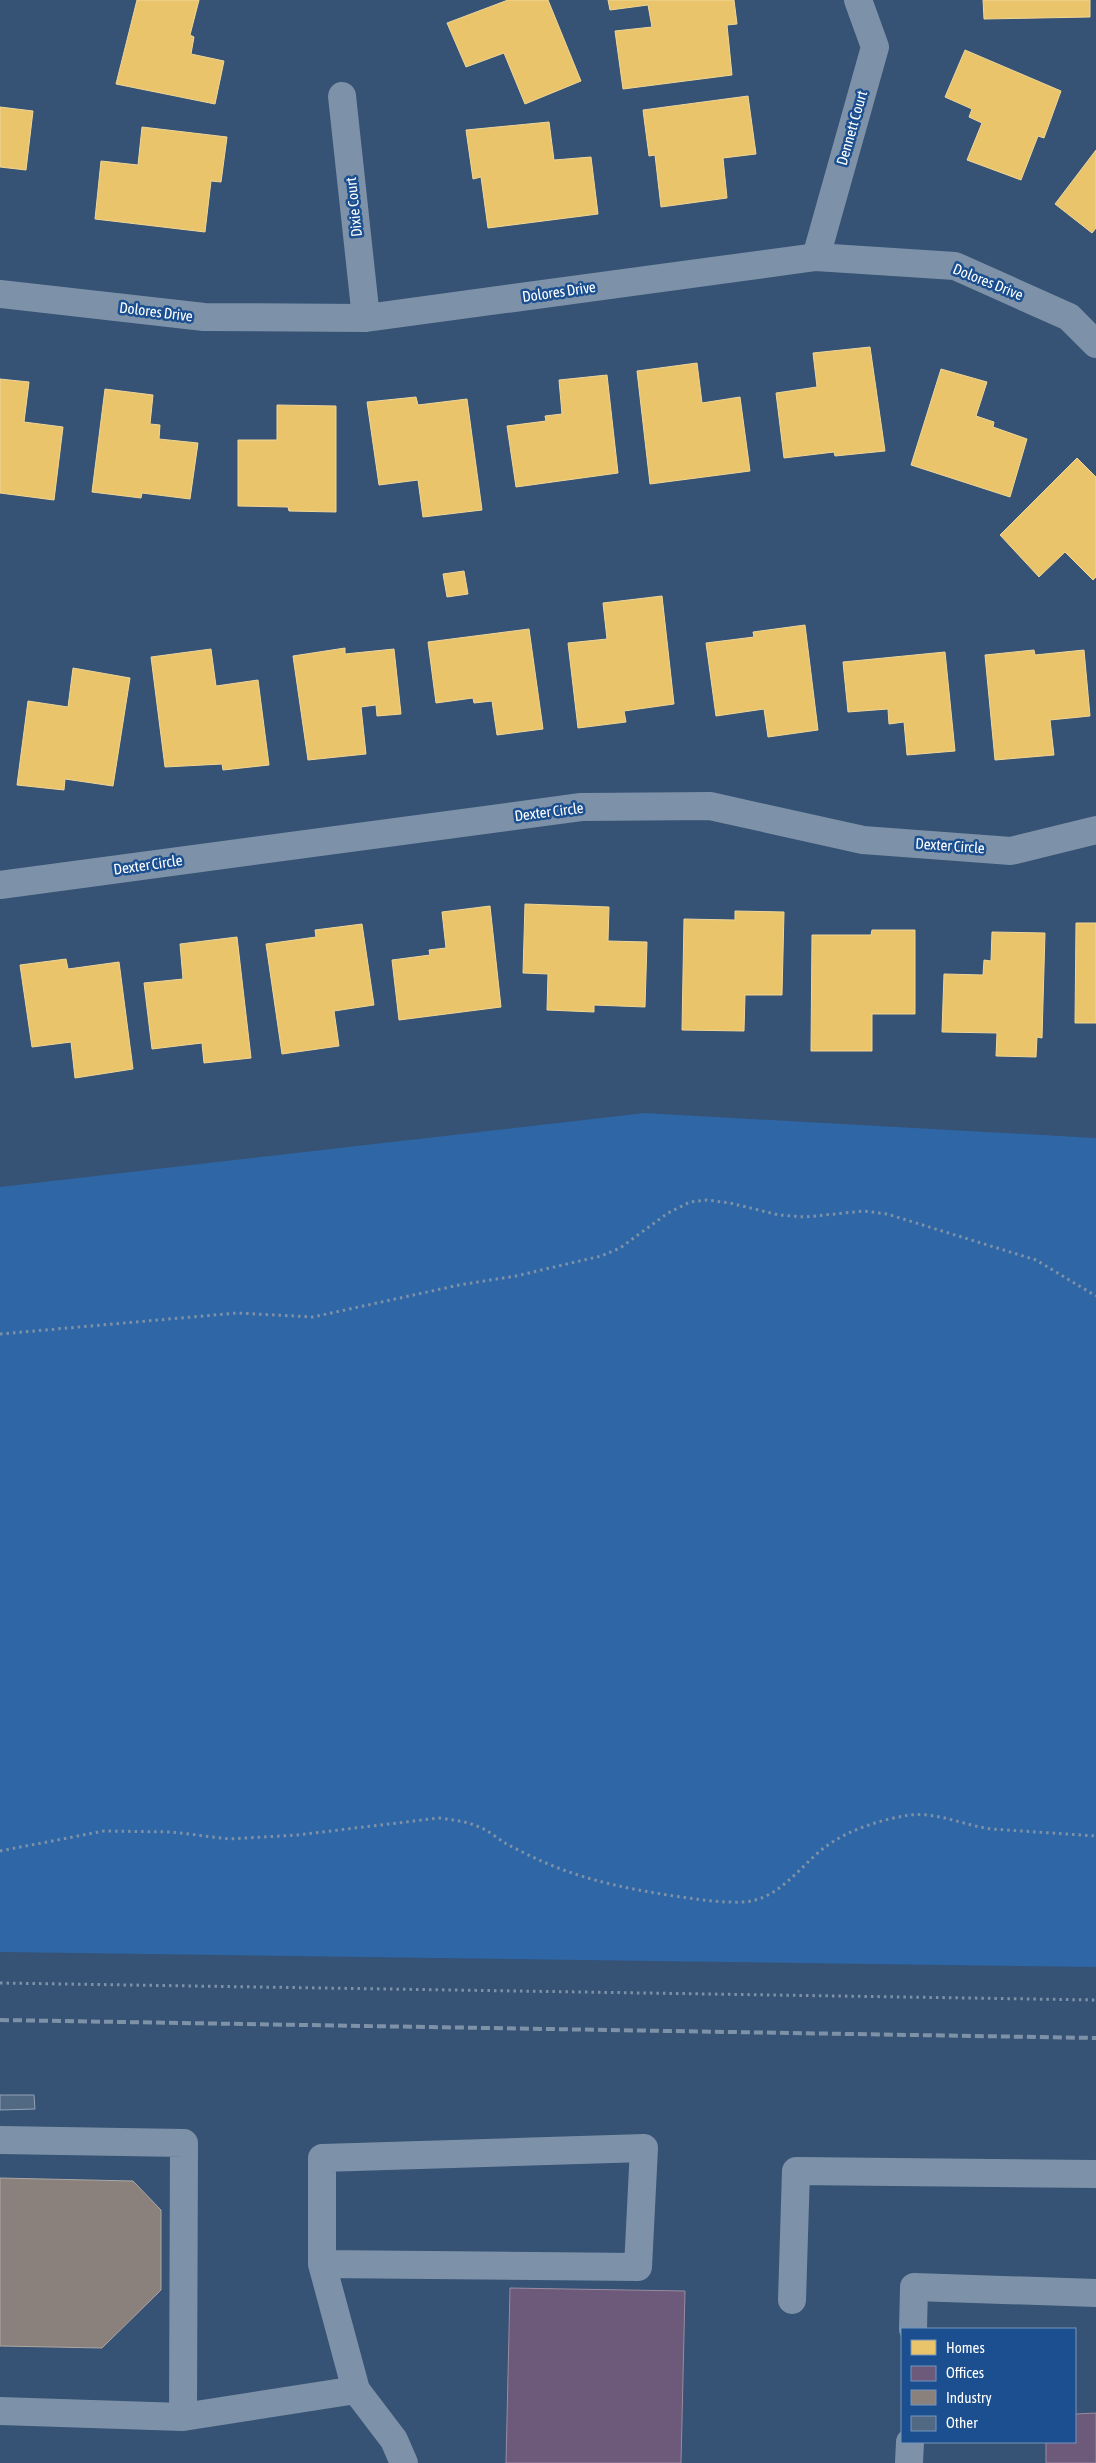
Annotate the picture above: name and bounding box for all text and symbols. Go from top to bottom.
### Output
street label: Dennett Court [833,89,870,167]
street label: Dixie Court [342,176,365,238]
street label: Dolores Drive [951,260,1026,303]
street label: Dolores Drive [521,278,597,305]
street label: Dolores Drive [118,299,194,324]
street label: Dexter Circle [513,799,585,824]
street label: Dexter Circle [915,835,985,856]
street label: Dexter Circle [112,851,184,878]
legend [901,2328,1076,2443]
text: Homes [946,2339,985,2356]
text: Offices [946,2364,984,2381]
text: Industry [946,2389,992,2406]
text: Other [946,2414,978,2431]

